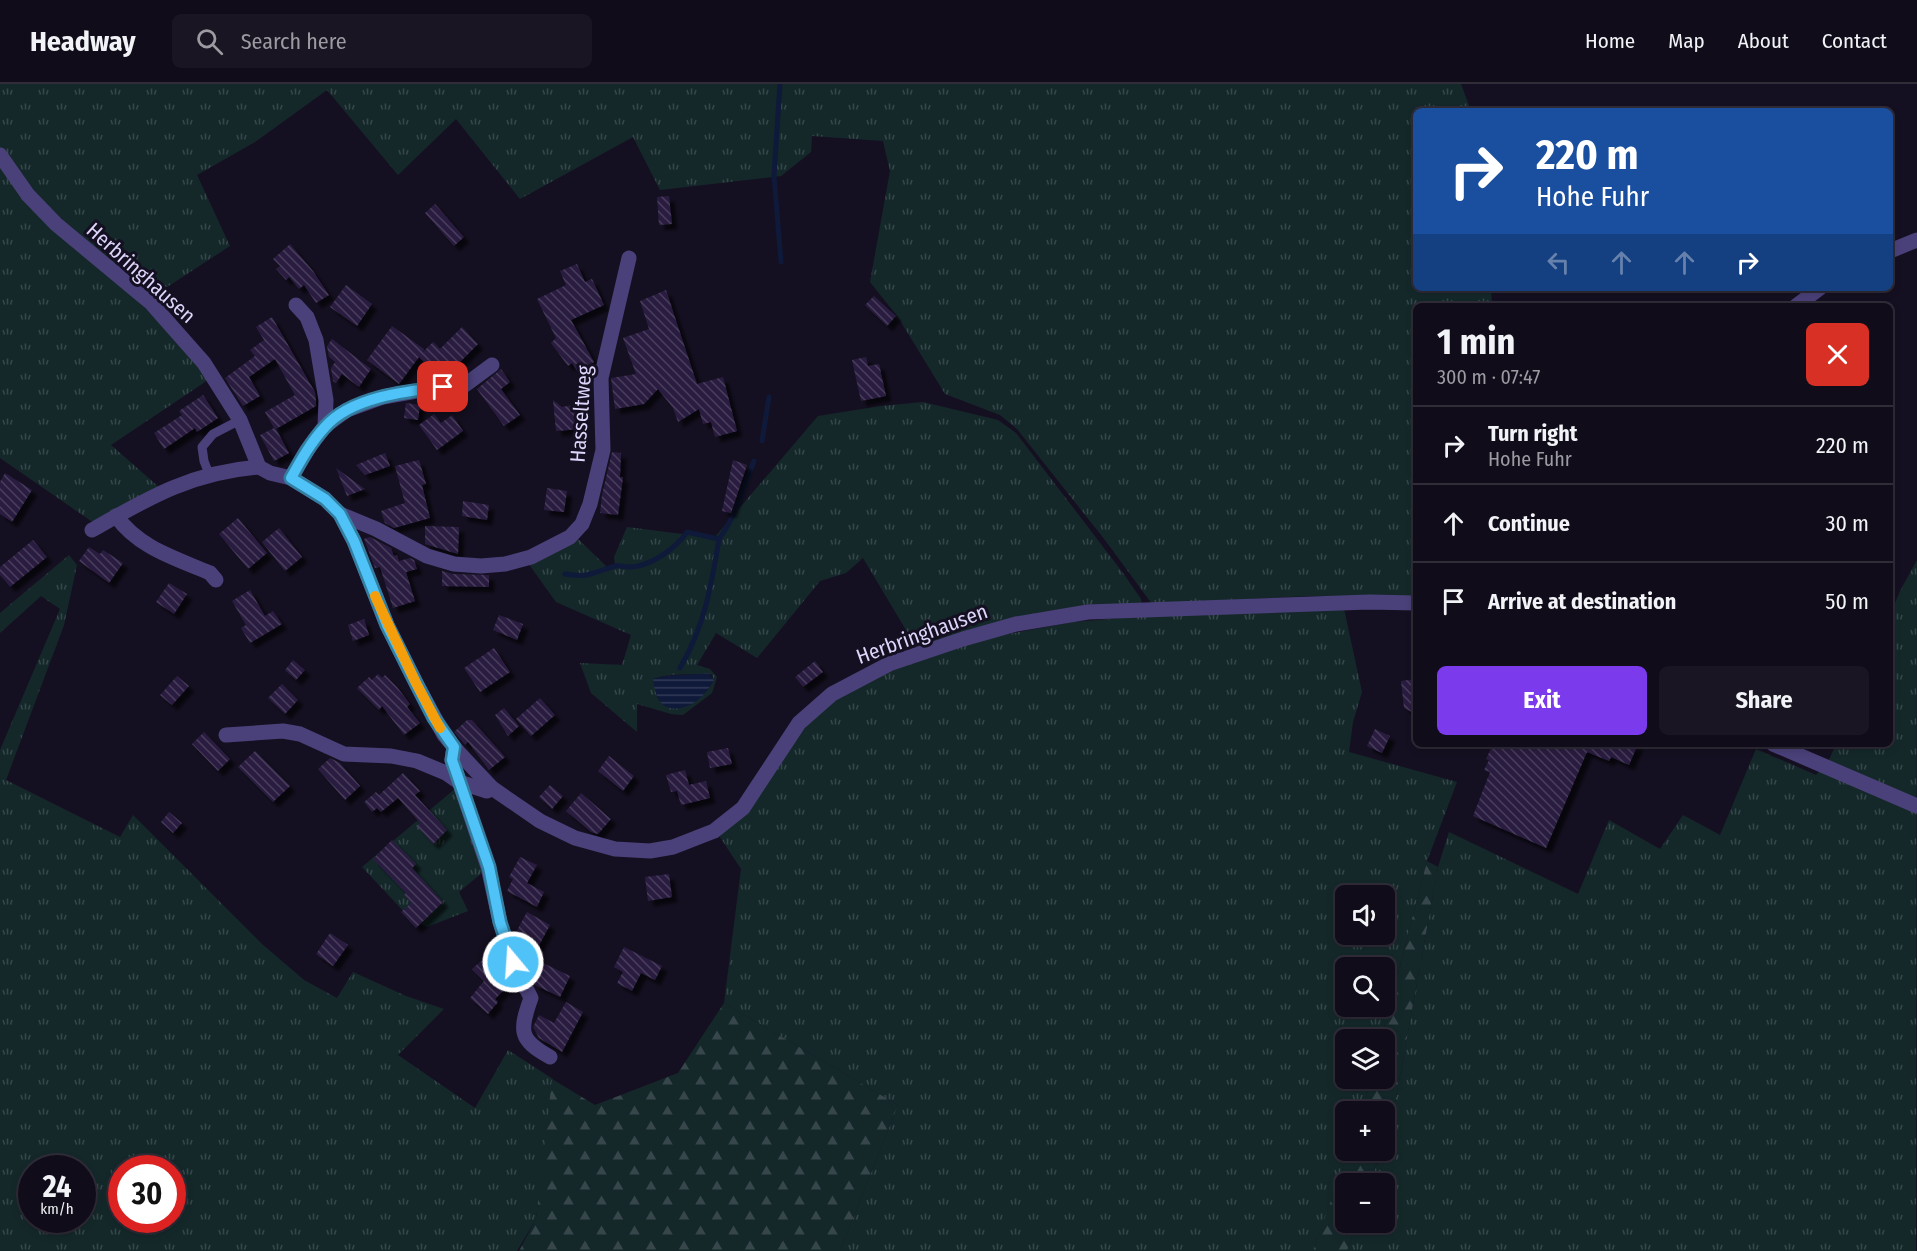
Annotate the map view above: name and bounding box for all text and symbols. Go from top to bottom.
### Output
search box [172,14,592,68]
text: Headway [30,25,136,58]
icon: search [193,25,226,58]
text: Search here [241,28,347,55]
text: Home [1585,28,1635,54]
text: Map [1668,28,1705,54]
text: About [1738,28,1789,54]
text: Contact [1822,28,1887,54]
text: 220 m [1536,130,1639,180]
icon: right [1437,132,1515,210]
text: Hohe Fuhr [1536,181,1649,213]
street label: Herbringhausen [81,217,201,329]
icon: left [1542,246,1575,279]
icon: ahead [1605,246,1638,279]
icon: ahead [1668,246,1701,279]
icon: right [1731,246,1764,279]
text: 1 min [1437,320,1515,364]
button: close [1806,323,1869,386]
pin [417,361,468,412]
street label: Hasseltweg [565,364,597,463]
text: 300 m · 07:47 [1437,365,1540,389]
icon: arrive [426,370,459,403]
text: Turn right [1488,420,1577,447]
icon: right [1437,429,1470,462]
text: 220 m [1816,432,1869,459]
text: Hohe Fuhr [1488,447,1572,471]
icon: ahead [1437,507,1470,540]
text: Continue [1488,510,1570,537]
text: 30 m [1826,510,1869,537]
icon: arrive [1437,585,1470,618]
text: Arrive at destination [1488,588,1676,615]
text: 50 m [1825,588,1869,615]
street label: Herbringhausen [853,598,991,670]
button: Exit [1437,666,1647,735]
button: Share [1659,666,1869,735]
map controls [1335,885,1395,1233]
button: sound [1335,885,1395,945]
position arrow [481,930,545,994]
button: search [1335,957,1395,1017]
button: layers [1335,1029,1395,1089]
button: + [1335,1101,1395,1161]
speed limit sign: 30 [108,1155,186,1233]
text: 24 [43,1169,71,1205]
button: − [1335,1173,1395,1233]
text: km/h [40,1200,74,1218]

